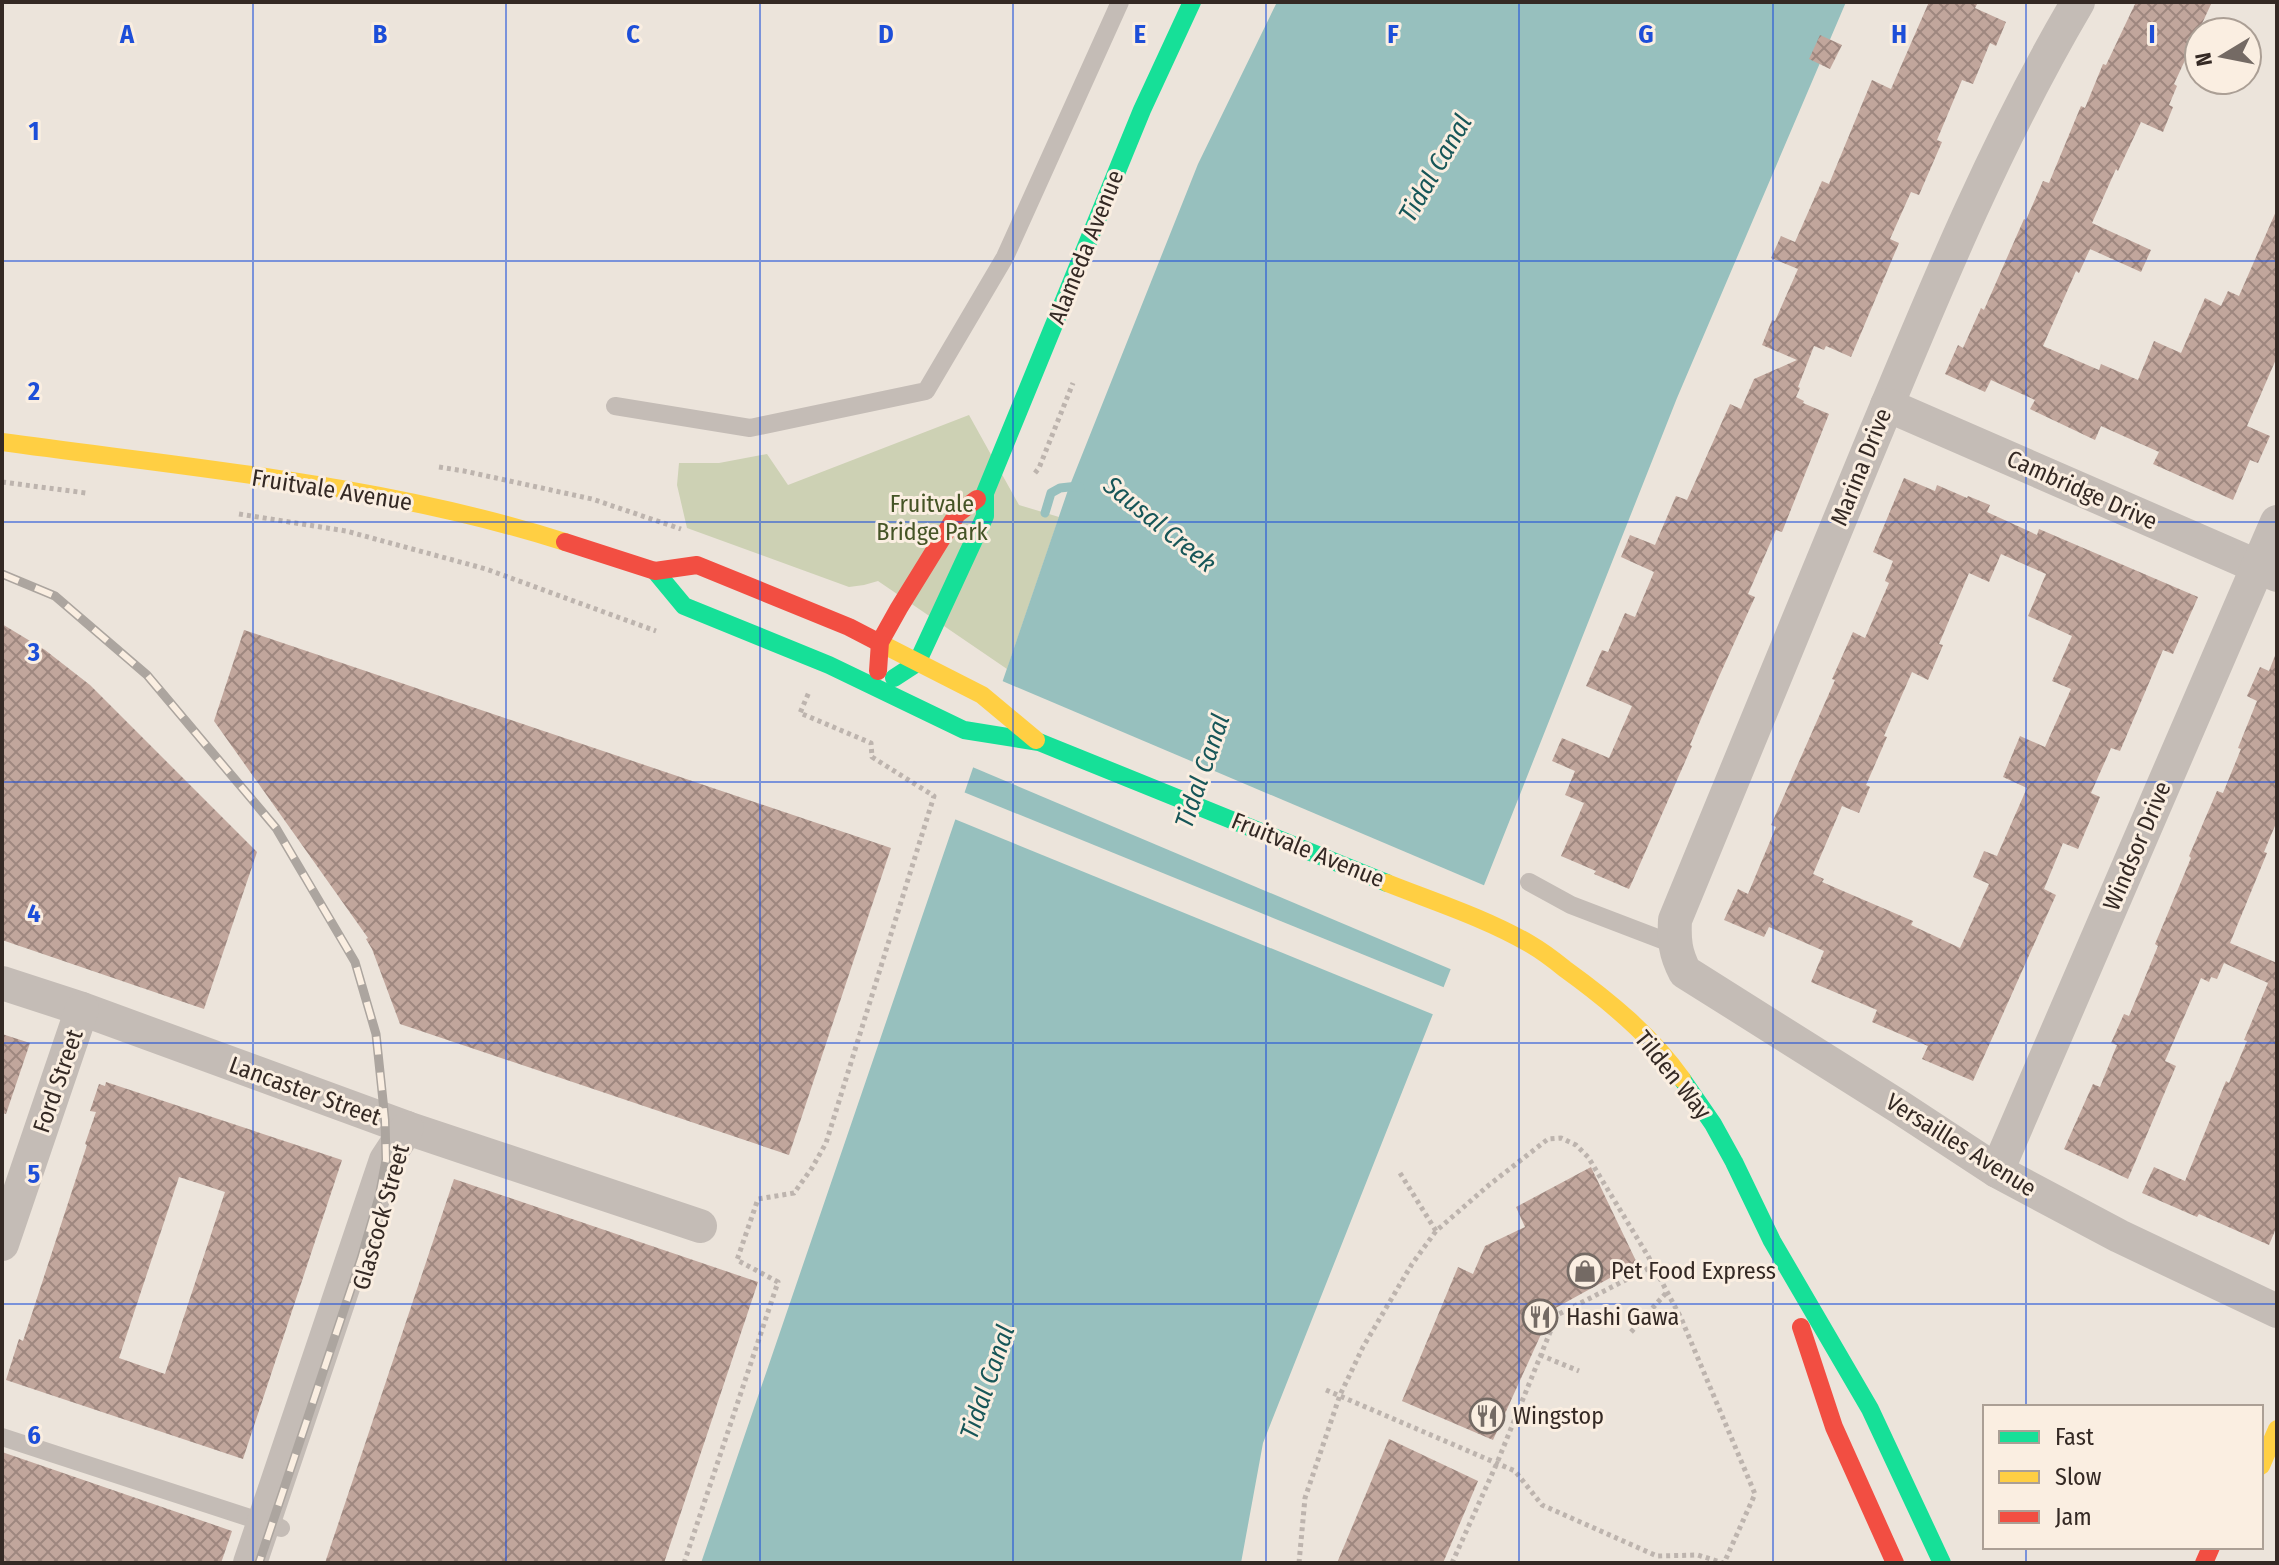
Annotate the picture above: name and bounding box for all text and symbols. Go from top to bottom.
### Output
north arrow [2183,16,2263,96]
text: A [119,19,135,50]
text: B [373,19,388,50]
text: C [626,19,640,50]
text: D [878,19,894,50]
text: E [1134,19,1146,50]
text: F [1387,19,1399,50]
text: G [1638,19,1654,50]
text: H [1891,19,1907,50]
text: I [2149,19,2156,50]
text: N [2189,51,2218,68]
water label: Tidal Canal [1392,109,1479,227]
text: 1 [29,116,40,147]
street label: Alameda Avenue [1042,166,1130,328]
text: 2 [27,376,40,407]
street label: Marina Drive [1825,404,1897,530]
street label: Cambridge Drive [2003,444,2161,536]
street label: Fruitvale Avenue [250,463,414,517]
water label: Sausal Creek [1097,469,1222,579]
park label: Fruitvale Bridge Park [876,490,989,546]
text: 3 [27,637,40,668]
water label: Tidal Canal [1168,710,1237,832]
street label: Windsor Drive [2097,777,2177,915]
street label: Fruitvale Avenue [1228,807,1388,893]
text: 4 [27,898,41,929]
street label: Ford Street [27,1025,89,1136]
street label: Tilden Way [1629,1025,1717,1125]
street label: Lancaster Street [225,1051,385,1131]
street label: Versailles Avenue [1881,1088,2041,1202]
street label: Glascock Street [347,1141,415,1293]
text: 5 [28,1159,41,1190]
shop icon: Pet Food Express [1566,1252,1604,1290]
place label: Pet Food Express [1611,1257,1776,1285]
restaurant icon: Hashi Gawa [1521,1298,1559,1336]
place label: Hashi Gawa [1566,1303,1679,1331]
water label: Tidal Canal [953,1321,1022,1443]
restaurant icon: Wingstop [1468,1397,1506,1435]
place label: Wingstop [1513,1402,1604,1430]
legend [1983,1405,2263,1549]
text: 6 [27,1420,41,1451]
text: Fast [2055,1423,2094,1451]
text: Slow [2055,1463,2102,1491]
text: Jam [2055,1503,2092,1531]

